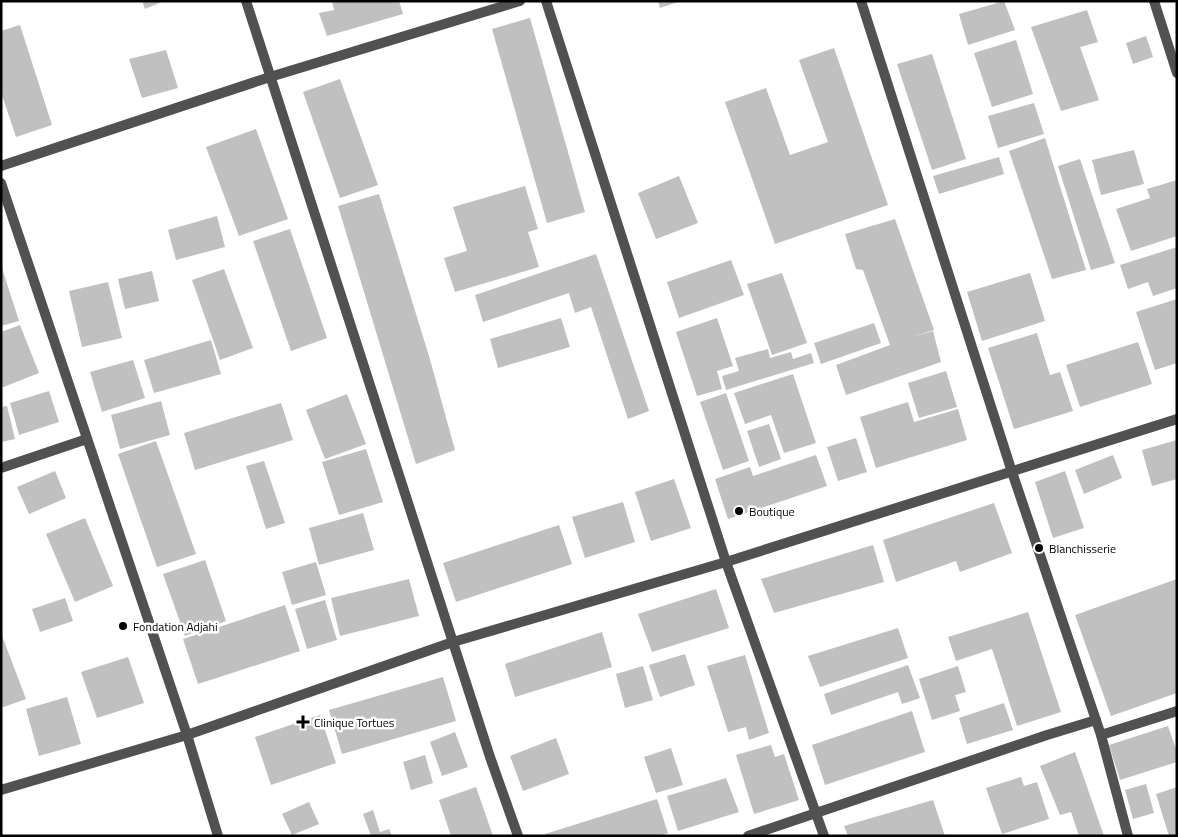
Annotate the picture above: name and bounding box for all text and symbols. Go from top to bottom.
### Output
place label: Boutique [749,502,795,521]
marker: Boutique [733,505,745,517]
place label: Blanchisserie [1049,539,1116,558]
marker: Blanchisserie [1033,542,1045,554]
place label: Fondation Adjahi [133,617,218,636]
marker: Fondation Adjahi [117,620,129,632]
place label: Clinique Tortues [314,713,395,732]
marker: Clinique Tortues [296,715,310,729]

